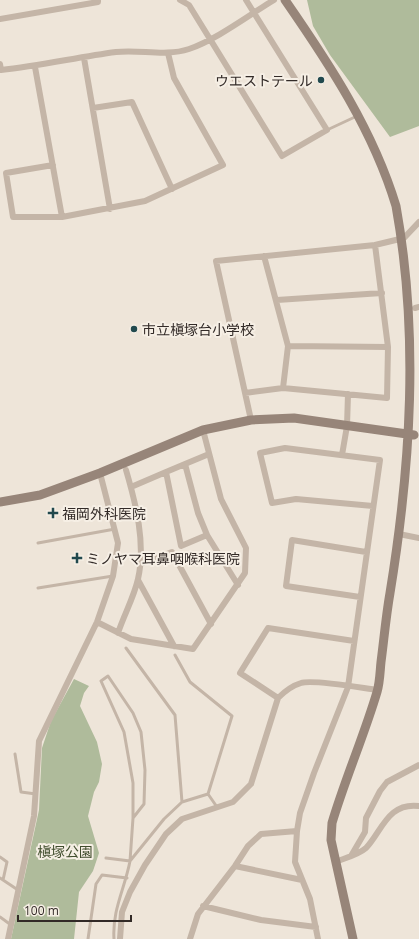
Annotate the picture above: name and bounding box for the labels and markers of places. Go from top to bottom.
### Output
place label: ウエストテール [215,71,313,90]
marker: ウエストテール [316,75,326,85]
place label: 市立槇塚台小学校 [142,320,254,339]
marker: 市立槇塚台小学校 [129,324,139,334]
place label: 福岡外科医院 [62,504,146,523]
marker: 福岡外科医院 [47,507,59,519]
place label: ミノヤマ耳鼻咽喉科医院 [86,549,240,568]
marker: ミノヤマ耳鼻咽喉科医院 [71,552,83,564]

